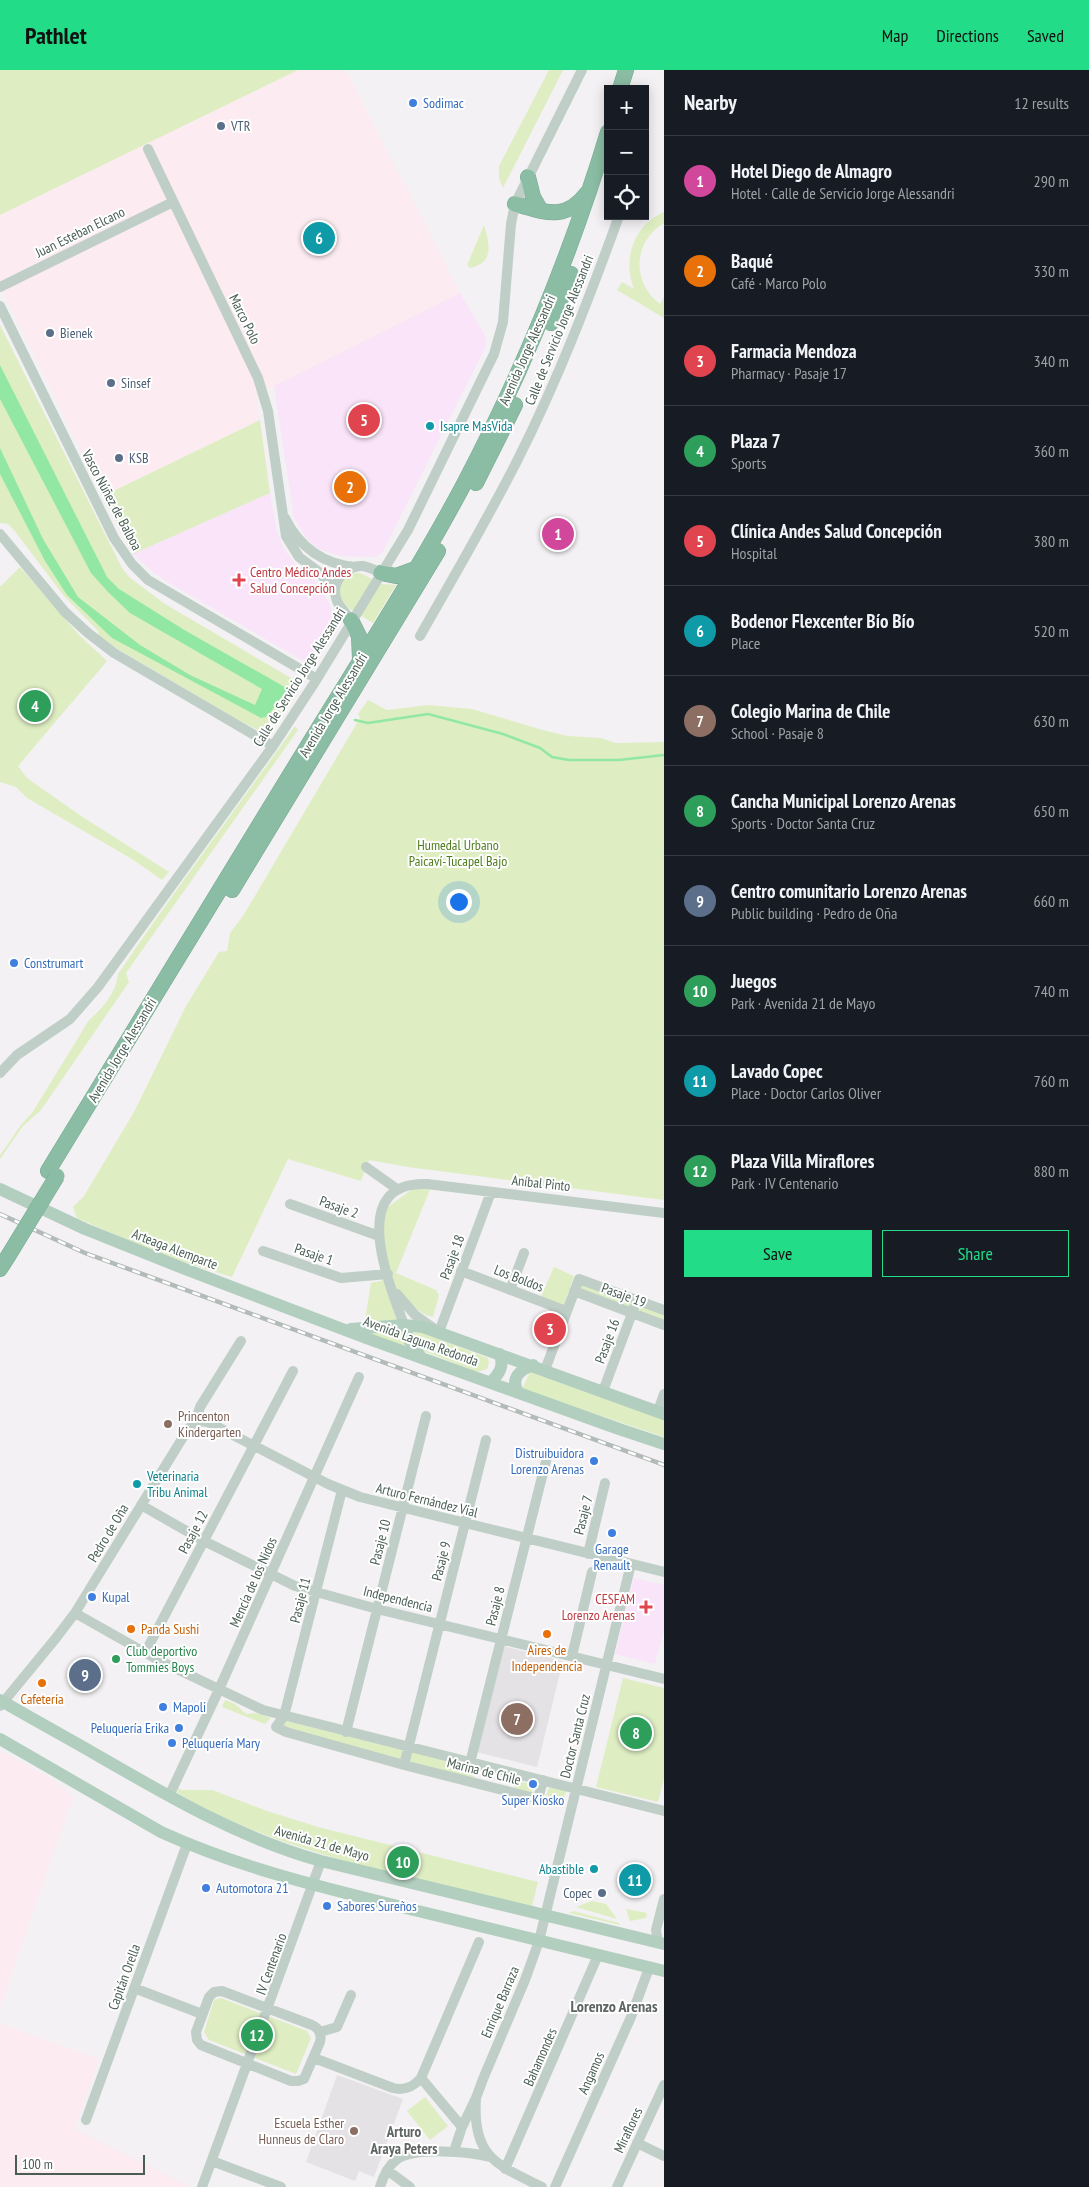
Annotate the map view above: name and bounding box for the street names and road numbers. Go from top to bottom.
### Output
street label: Juan Esteban Elcano [31,203,128,262]
street label: Calle de Servicio Jorge Alessandri [521,252,597,408]
street label: Marco Polo [225,291,265,347]
street label: Avenida Jorge Alessandri [495,292,559,408]
street label: Vasco Núñez de Balboa [78,446,146,553]
street label: Calle de Servicio Jorge Alessandri [249,604,349,750]
street label: Avenida Jorge Alessandri [295,649,371,761]
street label: Avenida Jorge Alessandri [84,994,160,1106]
street label: Aníbal Pinto [511,1171,571,1195]
street label: Pasaje 2 [317,1192,361,1222]
street label: Arteaga Alemparte [130,1224,221,1274]
street label: Pasaje 18 [436,1232,468,1282]
street label: Pasaje 1 [292,1239,336,1269]
street label: Los Boldos [492,1260,547,1296]
street label: Pasaje 19 [599,1279,649,1311]
street label: Avenida Laguna Redonda [361,1312,481,1370]
street label: Pasaje 16 [591,1316,623,1366]
street label: Arturo Fernández Vial [374,1479,480,1522]
street label: Pasaje 7 [569,1493,597,1537]
street label: Pedro de Oña [84,1501,132,1565]
street label: Pasaje 12 [174,1507,212,1557]
street label: Pasaje 10 [366,1517,394,1567]
street label: Mencía de los Nidos [225,1534,281,1630]
street label: Pasaje 9 [427,1539,455,1583]
street label: Pasaje 11 [286,1575,314,1625]
street label: Independencia [361,1582,435,1616]
street label: Pasaje 8 [481,1584,509,1628]
street label: Doctor Santa Cruz [556,1692,594,1780]
street label: Marina de Chile [445,1753,523,1789]
street label: Avenida 21 de Mayo [273,1821,371,1865]
street label: IV Centenario [252,1931,290,1997]
street label: Capitán Orella [104,1942,144,2012]
street label: Enrique Barraza [477,1963,523,2041]
street label: Bahamondes [519,2025,561,2089]
street label: Angamos [574,2049,608,2097]
street label: Miraflores [610,2104,646,2156]

